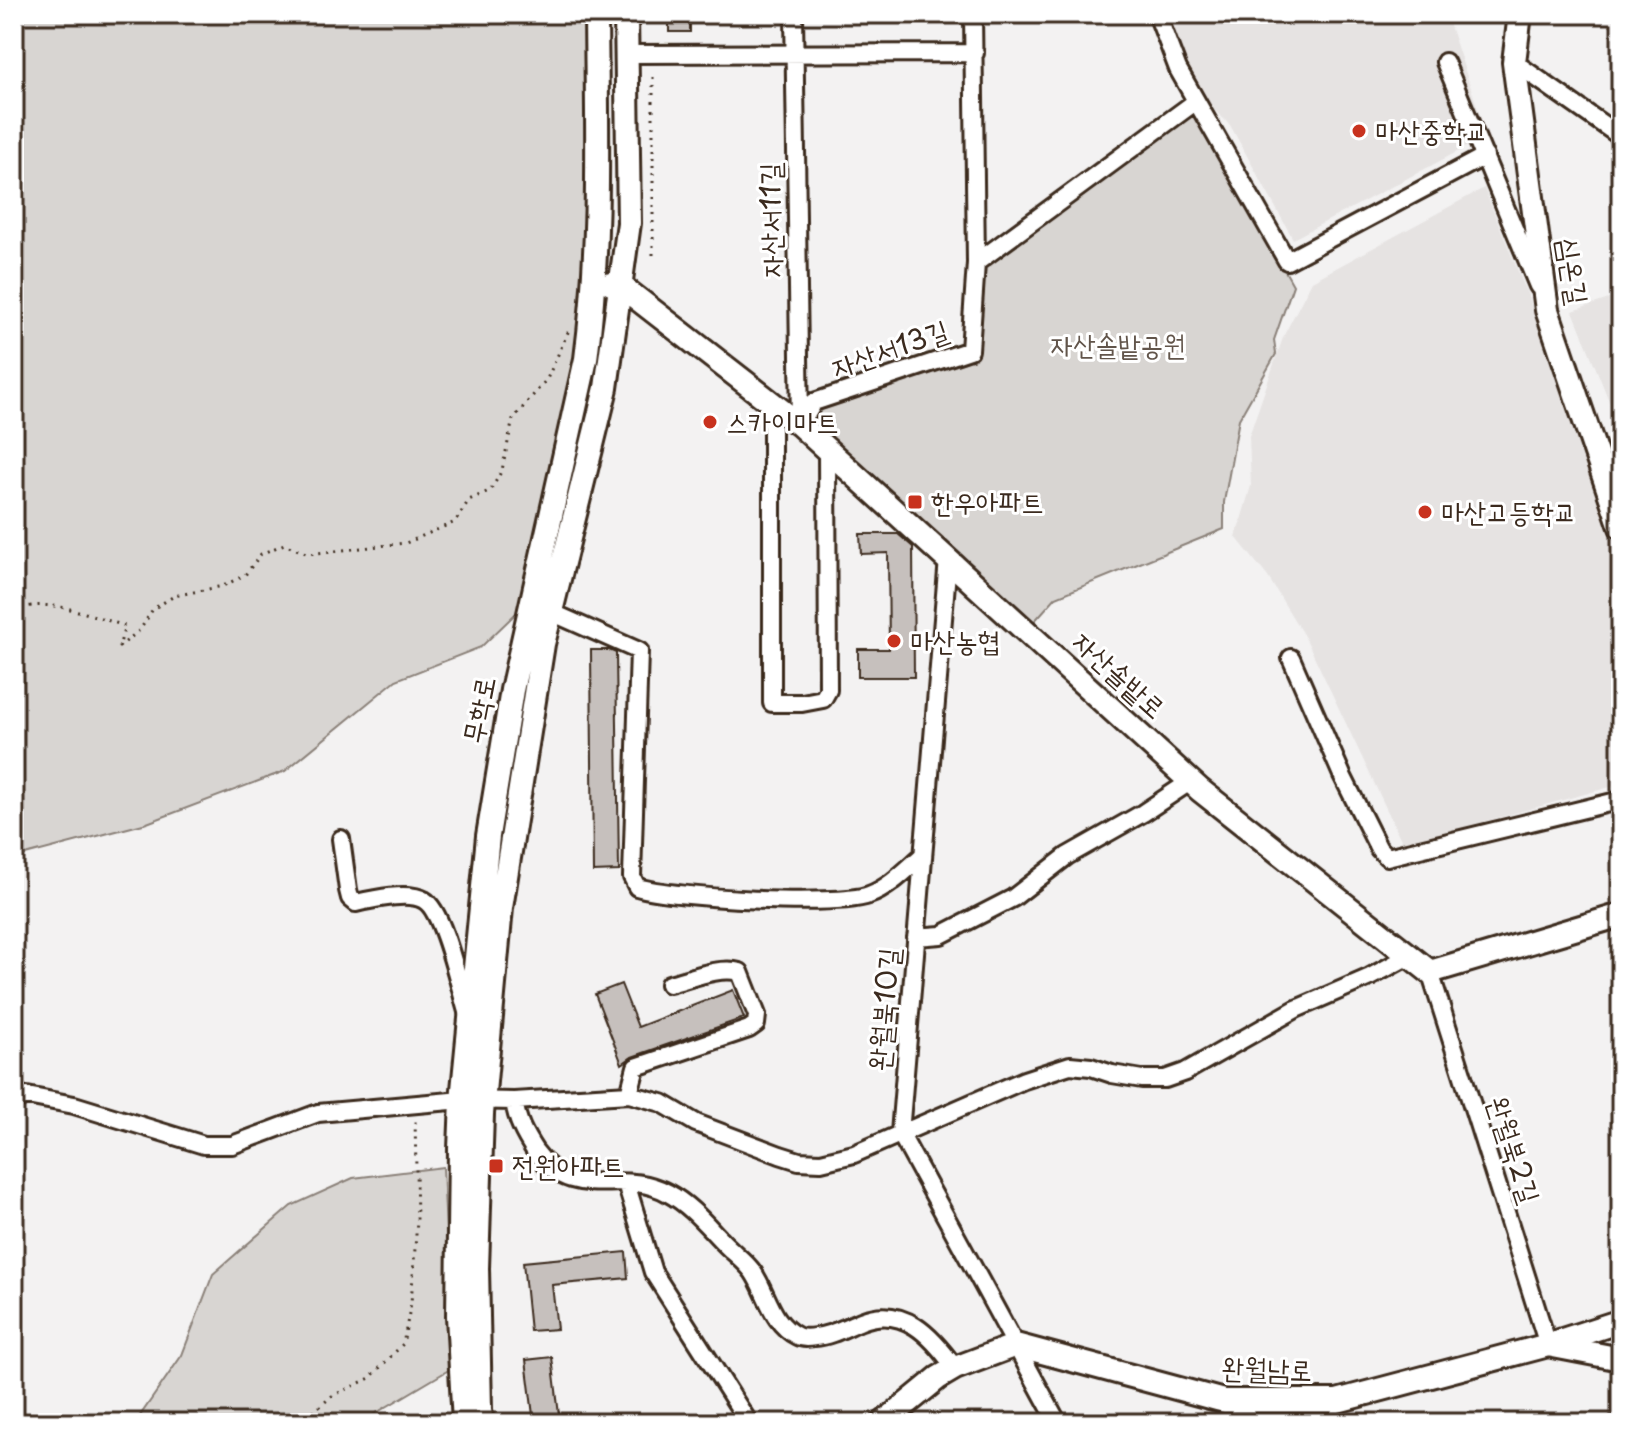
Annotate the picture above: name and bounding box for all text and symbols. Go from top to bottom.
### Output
place label: 마산중학교 [1375,108,1488,151]
marker: 마산중학교 [1350,122,1368,140]
street label: 자산서11길 [747,162,792,278]
street label: 심온길 [1548,234,1601,308]
street label: 자산서13길 [825,308,954,388]
park label: 자산솔밭공원 [1050,322,1186,365]
place label: 스카이마트 [726,399,839,442]
marker: 스카이마트 [701,413,719,431]
place label: 한우아파트 [931,479,1044,522]
place label: 마산고등학교 [1441,489,1576,532]
marker: 한우아파트 [906,493,924,511]
marker: 마산고등학교 [1416,503,1434,521]
place label: 마산농협 [910,618,1000,661]
street label: 자산솔밭로 [1064,620,1176,728]
marker: 마산농협 [885,632,903,650]
street label: 무학로 [450,672,505,747]
street label: 완월북10길 [856,946,909,1072]
street label: 완월북2길 [1478,1091,1553,1208]
place label: 전원아파트 [512,1143,625,1186]
marker: 전원아파트 [487,1157,505,1175]
street label: 완월남로 [1221,1344,1313,1391]

